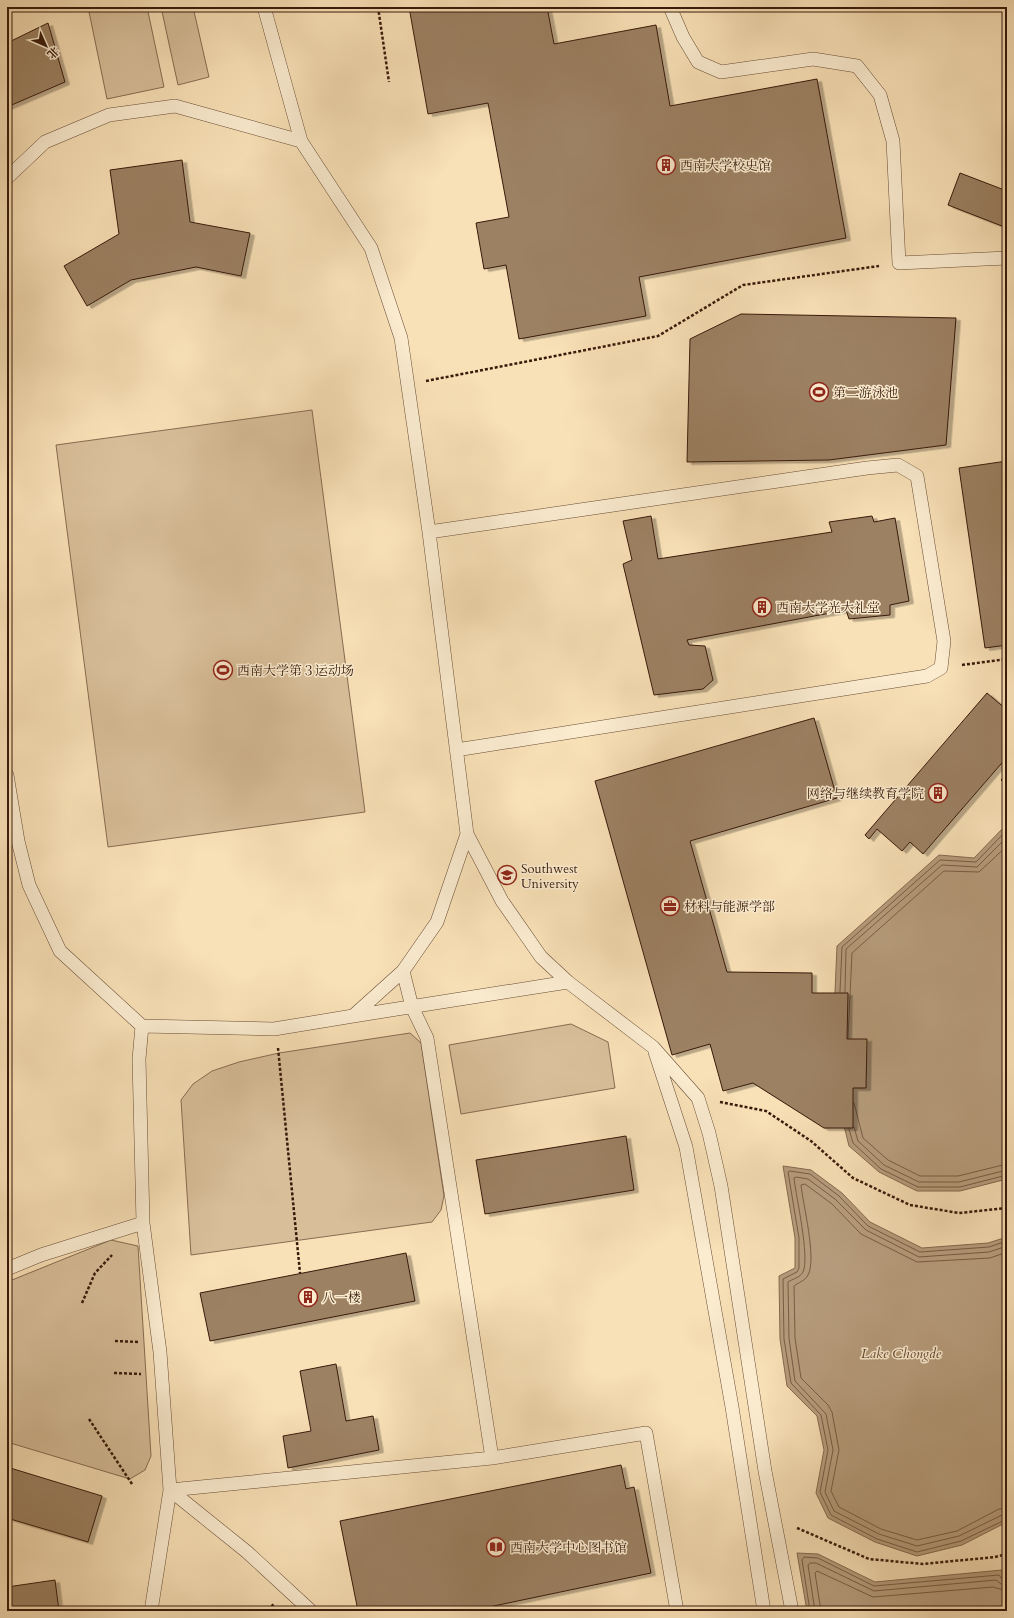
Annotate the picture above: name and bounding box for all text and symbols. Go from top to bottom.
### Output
north arrow [26,26,66,66]
text: 北 [44,44,62,62]
building icon: 西南大学校史馆 [655,154,677,176]
place label: 西南大学校史馆 [680,157,771,175]
sports icon: 第二游泳池 [808,381,830,403]
place label: 第二游泳池 [833,384,898,402]
building icon: 西南大学光大礼堂 [751,596,773,618]
place label: 西南大学光大礼堂 [776,599,880,617]
sports icon: 西南大学第３运动场 [212,659,234,681]
place label: 西南大学第３运动场 [237,662,354,680]
building icon: 网络与继续教育学院 [927,782,949,804]
place label: 网络与继续教育学院 [807,785,924,803]
place label: Southwest University [521,860,579,893]
school or university icon: Southwest University [496,864,518,886]
office icon: 材料与能源学部 [659,895,681,917]
place label: 材料与能源学部 [684,898,775,916]
building icon: 八一楼 [297,1286,319,1308]
place label: 八一楼 [322,1289,361,1307]
water label: Lake Chongde [861,1344,942,1363]
library icon: 西南大学中心图书馆 [485,1536,507,1558]
place label: 西南大学中心图书馆 [510,1539,627,1557]

